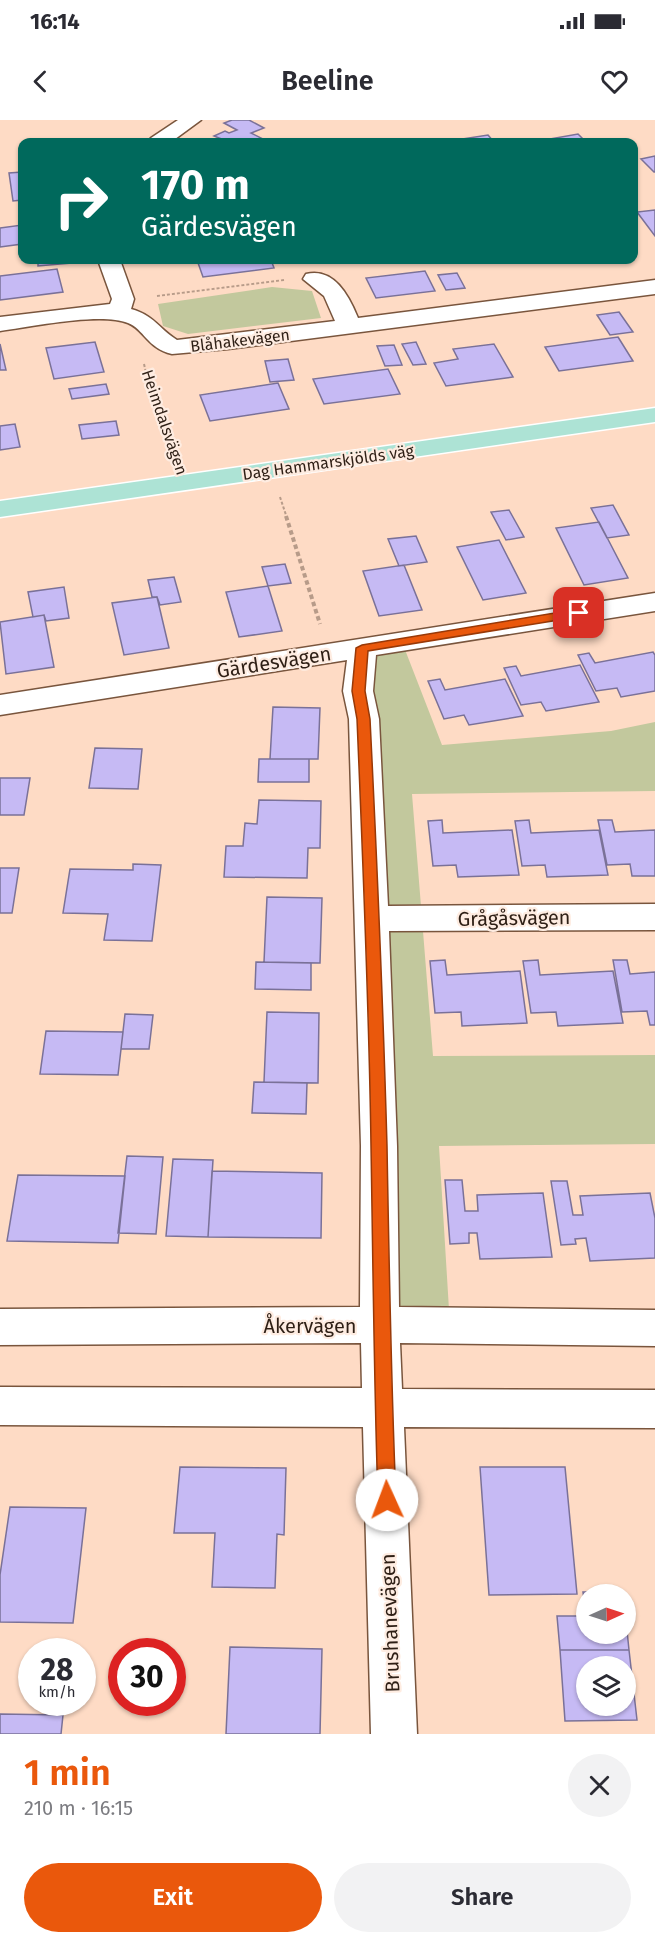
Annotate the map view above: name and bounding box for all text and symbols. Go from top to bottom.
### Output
text: 16:14 [30,8,80,35]
icon: back [24,65,57,98]
text: Beeline [281,65,374,97]
icon: heart [598,65,631,98]
text: 170 m [141,160,250,210]
icon: right [42,162,120,240]
text: Gärdesvägen [141,211,297,243]
street label: Blåhakevägen [189,325,291,356]
street label: Heimdalsvägen [138,367,191,477]
street label: Dag Hammarskjölds väg [241,441,416,484]
pin [553,587,604,638]
icon: arrive [562,596,595,629]
street label: Gärdesvägen [215,641,333,683]
street label: Grågåsvägen [457,905,571,931]
street label: Åkervägen [263,1313,357,1338]
position arrow [355,1468,419,1532]
street label: Brushanevägen [376,1553,404,1693]
north arrow [576,1584,636,1644]
map controls [576,1584,636,1716]
speed limit sign: 30 [108,1638,186,1716]
text: 28 [41,1652,73,1688]
button: layers [576,1656,636,1716]
text: km/h [38,1683,76,1701]
text: 1 min [24,1751,111,1795]
button: close [568,1754,631,1817]
text: 210 m · 16:15 [24,1796,133,1820]
button: Exit [24,1863,322,1932]
button: Share [334,1863,631,1932]

